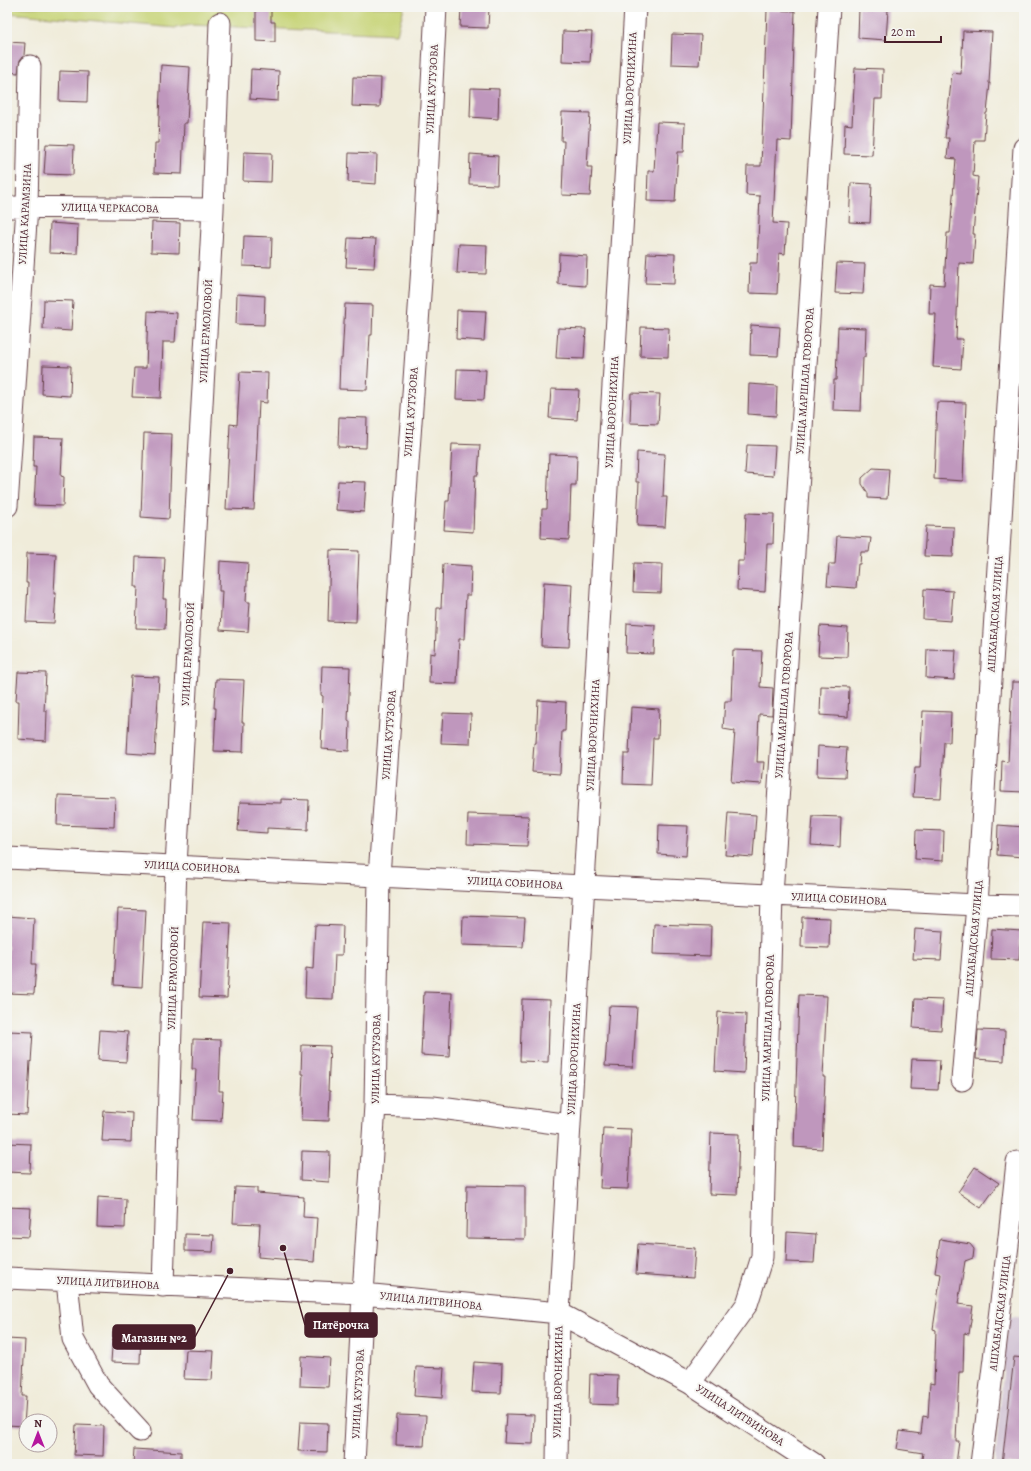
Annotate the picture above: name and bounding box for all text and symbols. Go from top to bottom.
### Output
scale bar [885,18,941,44]
text: 20 m [891,24,915,40]
street label: УЛИЦА ВОРОНИХИНА [620,31,640,144]
street label: УЛИЦА КУТУЗОВА [422,43,442,134]
street label: УЛИЦА КАРАМЗИНА [15,162,35,265]
street label: УЛИЦА ЧЕРКАСОВА [61,200,159,216]
street label: УЛИЦА ЕРМОЛОВОЙ [196,279,216,383]
street label: УЛИЦА МАРШАЛА ГОВОРОВА [792,307,818,455]
street label: УЛИЦА ВОРОНИХИНА [602,355,622,468]
street label: УЛИЦА КУТУЗОВА [400,366,422,457]
street label: АШХАБАДСКАЯ УЛИЦА [983,555,1007,674]
street label: УЛИЦА ЕРМОЛОВОЙ [178,602,198,706]
street label: УЛИЦА МАРШАЛА ГОВОРОВА [771,631,797,779]
street label: УЛИЦА ВОРОНИХИНА [583,678,603,791]
street label: УЛИЦА КУТУЗОВА [378,689,400,780]
street label: УЛИЦА СОБИНОВА [144,857,241,877]
street label: УЛИЦА СОБИНОВА [467,873,564,893]
street label: АШХАБАДСКАЯ УЛИЦА [961,879,987,998]
street label: УЛИЦА СОБИНОВА [791,889,888,909]
street label: УЛИЦА ЕРМОЛОВОЙ [164,926,182,1030]
street label: УЛИЦА МАРШАЛА ГОВОРОВА [758,954,778,1102]
street label: УЛИЦА ВОРОНИХИНА [564,1002,584,1115]
street label: УЛИЦА КУТУЗОВА [368,1013,384,1104]
street label: АШХАБАДСКАЯ УЛИЦА [985,1254,1015,1373]
street label: УЛИЦА ЛИТВИНОВА [56,1273,160,1293]
street label: УЛИЦА ЛИТВИНОВА [379,1288,483,1314]
callout: Пятёрочка [305,1313,377,1337]
text: Пятёрочка [313,1317,369,1333]
callout: Магазин №2 [113,1325,195,1349]
street label: УЛИЦА ВОРОНИХИНА [550,1325,566,1438]
text: Магазин №2 [121,1330,187,1346]
street label: УЛИЦА КУТУЗОВА [348,1348,368,1439]
street label: УЛИЦА ЛИТВИНОВА [693,1381,788,1450]
north arrow [18,1413,58,1453]
text: N [34,1416,42,1431]

